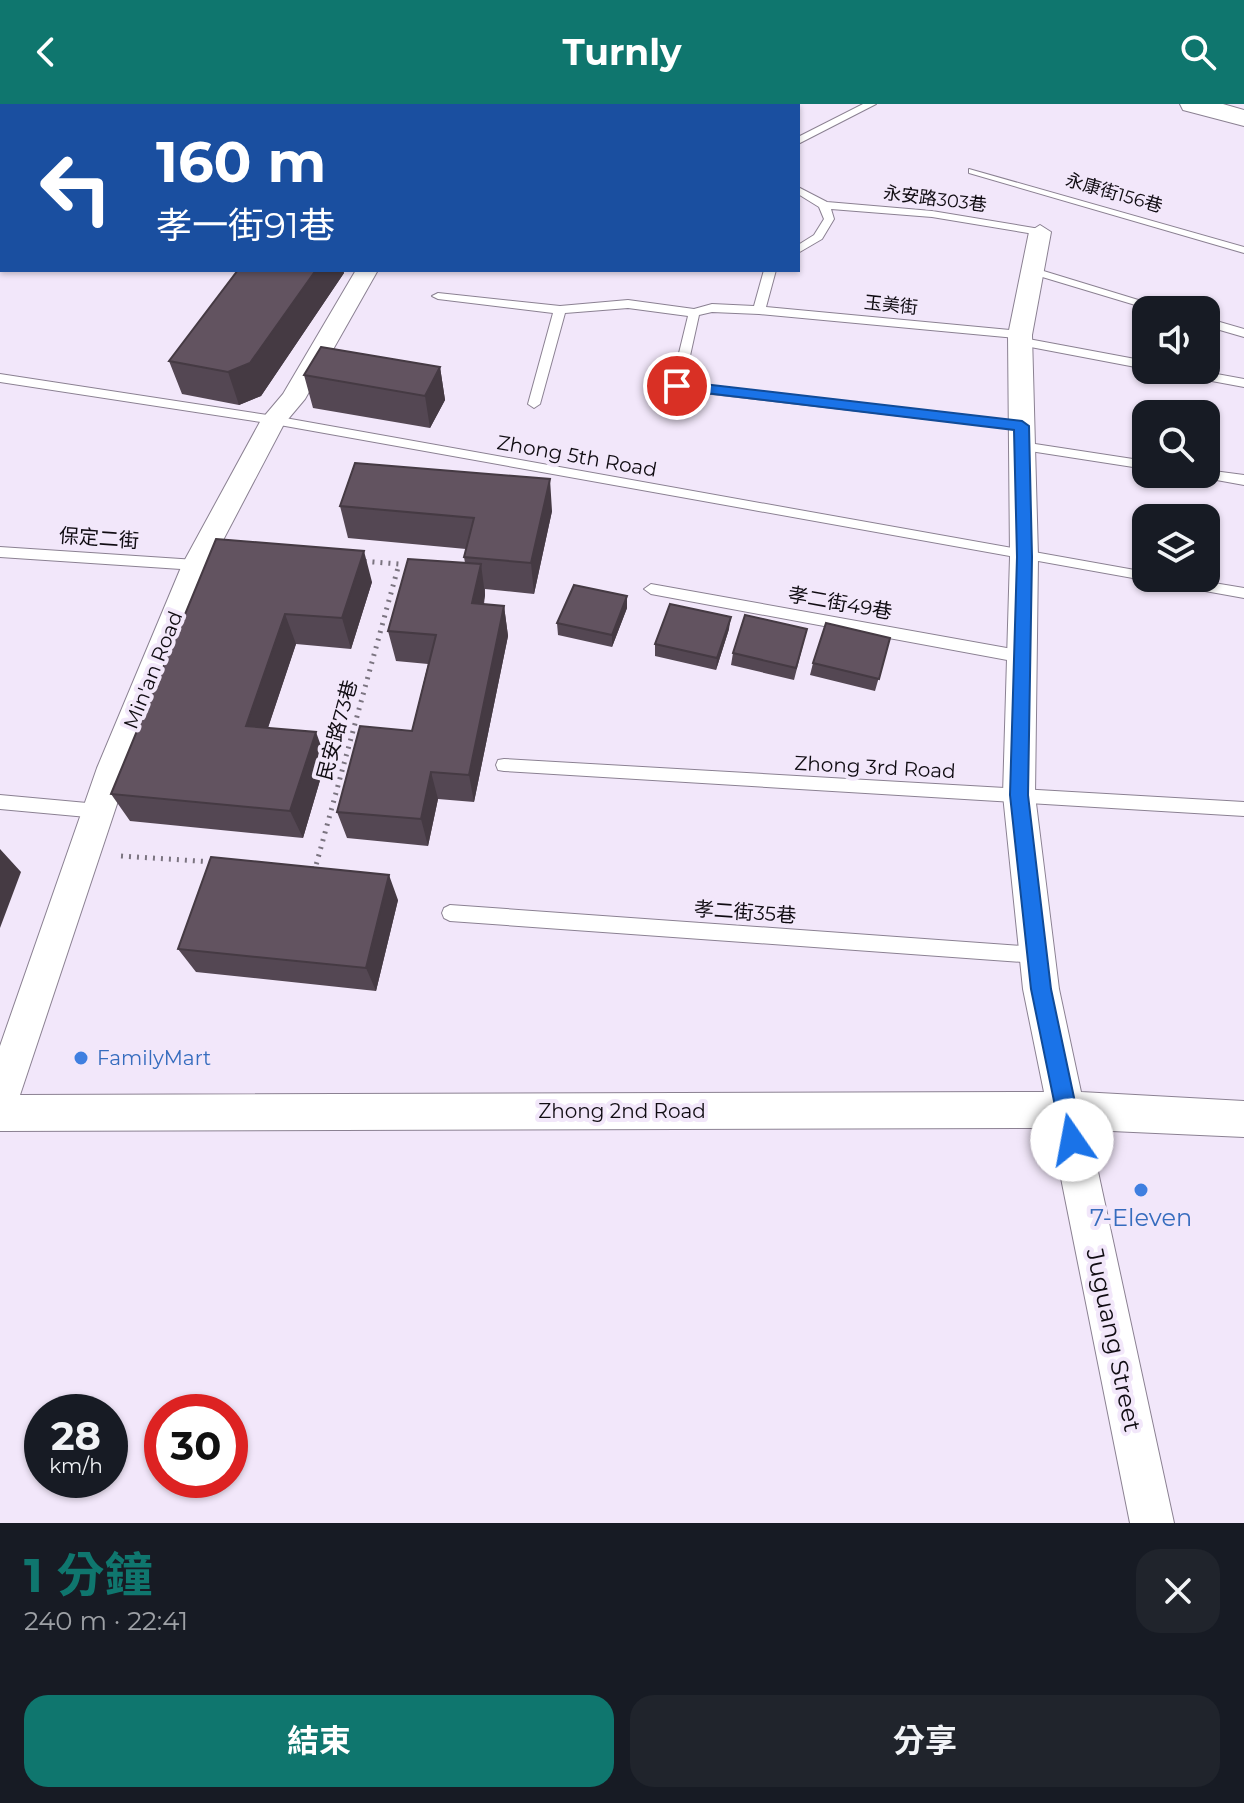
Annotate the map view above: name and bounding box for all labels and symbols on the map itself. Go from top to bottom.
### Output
street label: 永康街156巷 [1063,169,1165,217]
street label: 永安路303巷 [882,182,988,216]
street label: 玉美街 [863,291,919,319]
pin [643,352,711,420]
street label: Zhong 5th Road [495,430,659,482]
street label: 保定二街 [58,523,140,553]
street label: 孝二街49巷 [786,582,894,624]
street label: Min'an Road [118,608,188,732]
street label: 民安路73巷 [312,677,362,783]
street label: Zhong 3rd Road [794,751,956,783]
street label: 孝二街35巷 [693,896,797,928]
place label: FamilyMart [97,1046,211,1070]
marker: FamilyMart [72,1049,90,1067]
position arrow [1030,1098,1114,1182]
street label: Zhong 2nd Road [538,1099,706,1123]
marker: 7-Eleven [1132,1181,1150,1199]
place label: 7-Eleven [1090,1203,1192,1232]
street label: Juguang Street [1080,1245,1148,1434]
speed limit sign: 30 [144,1394,248,1498]

